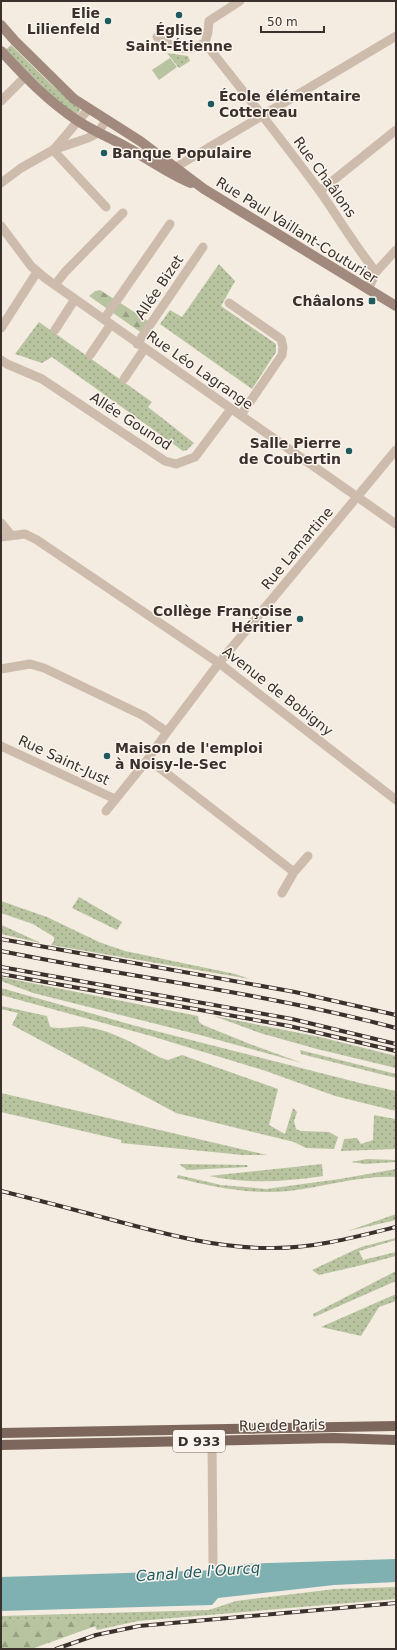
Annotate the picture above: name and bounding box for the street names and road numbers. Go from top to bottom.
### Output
street label: Rue Chaâlons [290,134,360,220]
street label: Rue Paul Vaillant-Couturier [213,174,381,286]
street label: Allée Bizet [132,251,187,322]
street label: Rue Léo Lagrange [144,327,256,413]
street label: Allée Gounod [87,389,175,453]
street label: Rue Lamartine [258,504,336,592]
street label: Avenue de Bobigny [220,643,336,739]
street label: Rue Saint-Just [16,732,112,788]
street label: Rue de Paris [239,1416,325,1434]
road number: D 933 [173,1430,225,1452]

